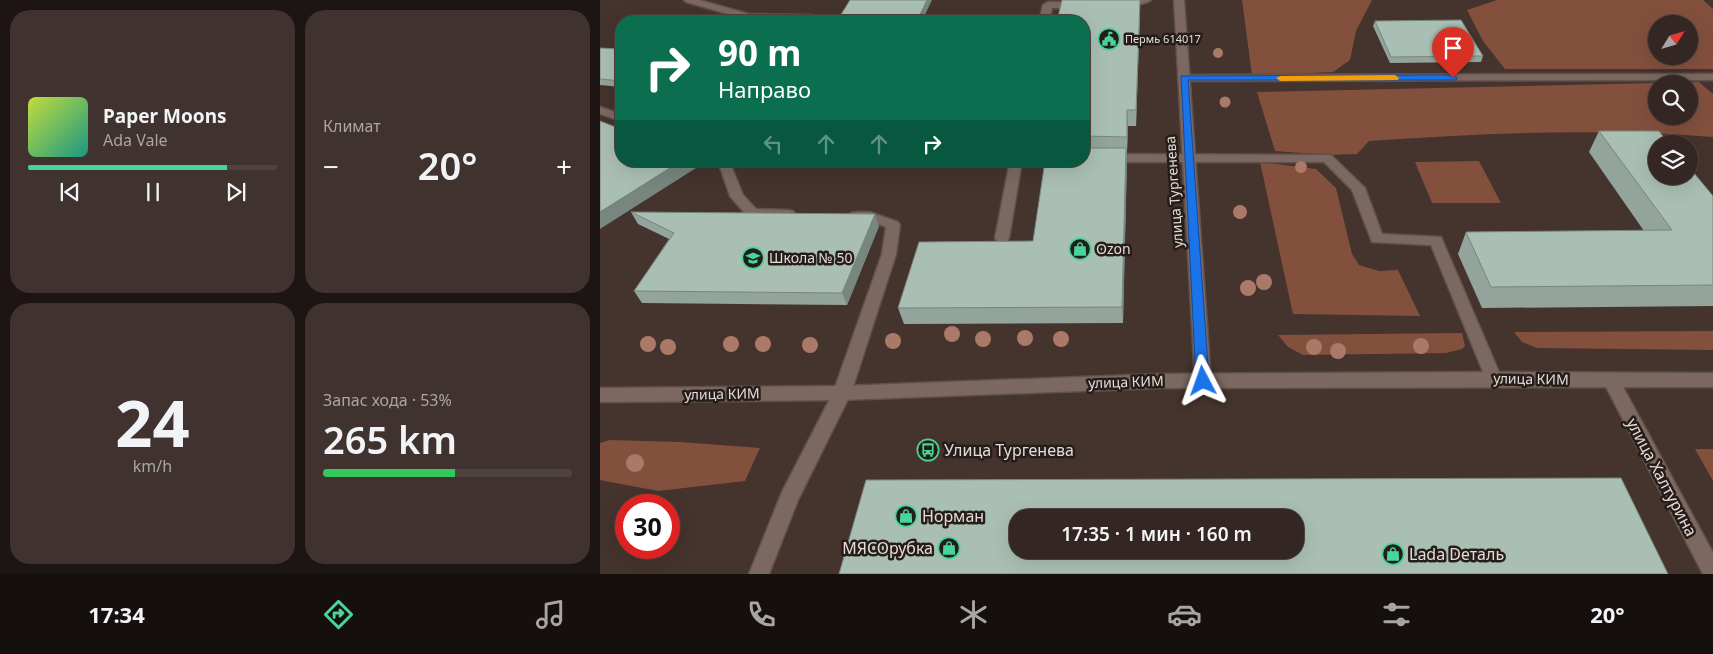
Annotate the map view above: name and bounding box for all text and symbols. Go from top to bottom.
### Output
north arrow [1648,15,1698,65]
map controls [1648,15,1698,185]
public building icon: Пермь 614017 [1097,27,1121,51]
pin [1432,27,1474,78]
text: 90 m [718,29,801,76]
place label: Пермь 614017 [1125,31,1201,46]
icon: arrive [1439,34,1467,62]
icon: right [635,35,700,100]
text: Направо [718,74,811,104]
button: search [1648,75,1698,125]
text: Paper Moons [103,103,227,129]
text: Климат [323,115,381,137]
text: Ada Vale [103,129,168,151]
icon: left [759,130,787,158]
icon: ahead [812,130,840,158]
icon: ahead [865,130,893,158]
icon: right [918,130,946,158]
street label: улица Тургенева [1160,135,1187,249]
button: layers [1648,135,1698,185]
text: 20° [418,139,477,191]
text: − [323,147,339,185]
text: + [556,147,572,185]
icon: previous [56,178,84,206]
icon: pause [139,178,167,206]
icon: next [222,178,250,206]
shop icon: Ozon [1068,237,1092,261]
place label: Ozon [1096,239,1131,258]
school or university icon: Школа № 50 [741,246,765,270]
place label: Школа № 50 [769,248,853,267]
position arrow [1176,354,1228,406]
street label: улица КИМ [1493,368,1569,389]
street label: улица КИМ [1088,371,1164,392]
text: 24 [115,378,190,466]
street label: улица КИМ [684,383,760,404]
text: Запас хода · 53% [323,389,452,411]
text: 265 km [323,413,457,465]
street label: улица Халтурина [1622,414,1702,540]
bus stop icon: Улица Тургенева [916,438,940,462]
place label: Улица Тургенева [944,439,1074,461]
text: km/h [133,455,172,477]
speed limit sign: 30 [615,494,680,559]
shop icon: Норман [894,504,918,528]
place label: Норман [922,505,984,527]
text: 17:35 · 1 мин · 160 m [1061,521,1252,547]
shop icon: МЯСОрубка [937,536,961,560]
place label: МЯСОрубка [842,537,933,559]
shop icon: Lada Dеталь [1381,542,1405,566]
place label: Lada Dеталь [1409,543,1504,565]
icon: directions [321,597,356,632]
icon: music [533,597,568,632]
icon: phone [744,597,779,632]
icon: climate [956,597,991,632]
icon: car [1167,597,1202,632]
icon: filters [1379,597,1414,632]
text: 17:34 [88,599,145,629]
text: 20° [1590,599,1625,629]

